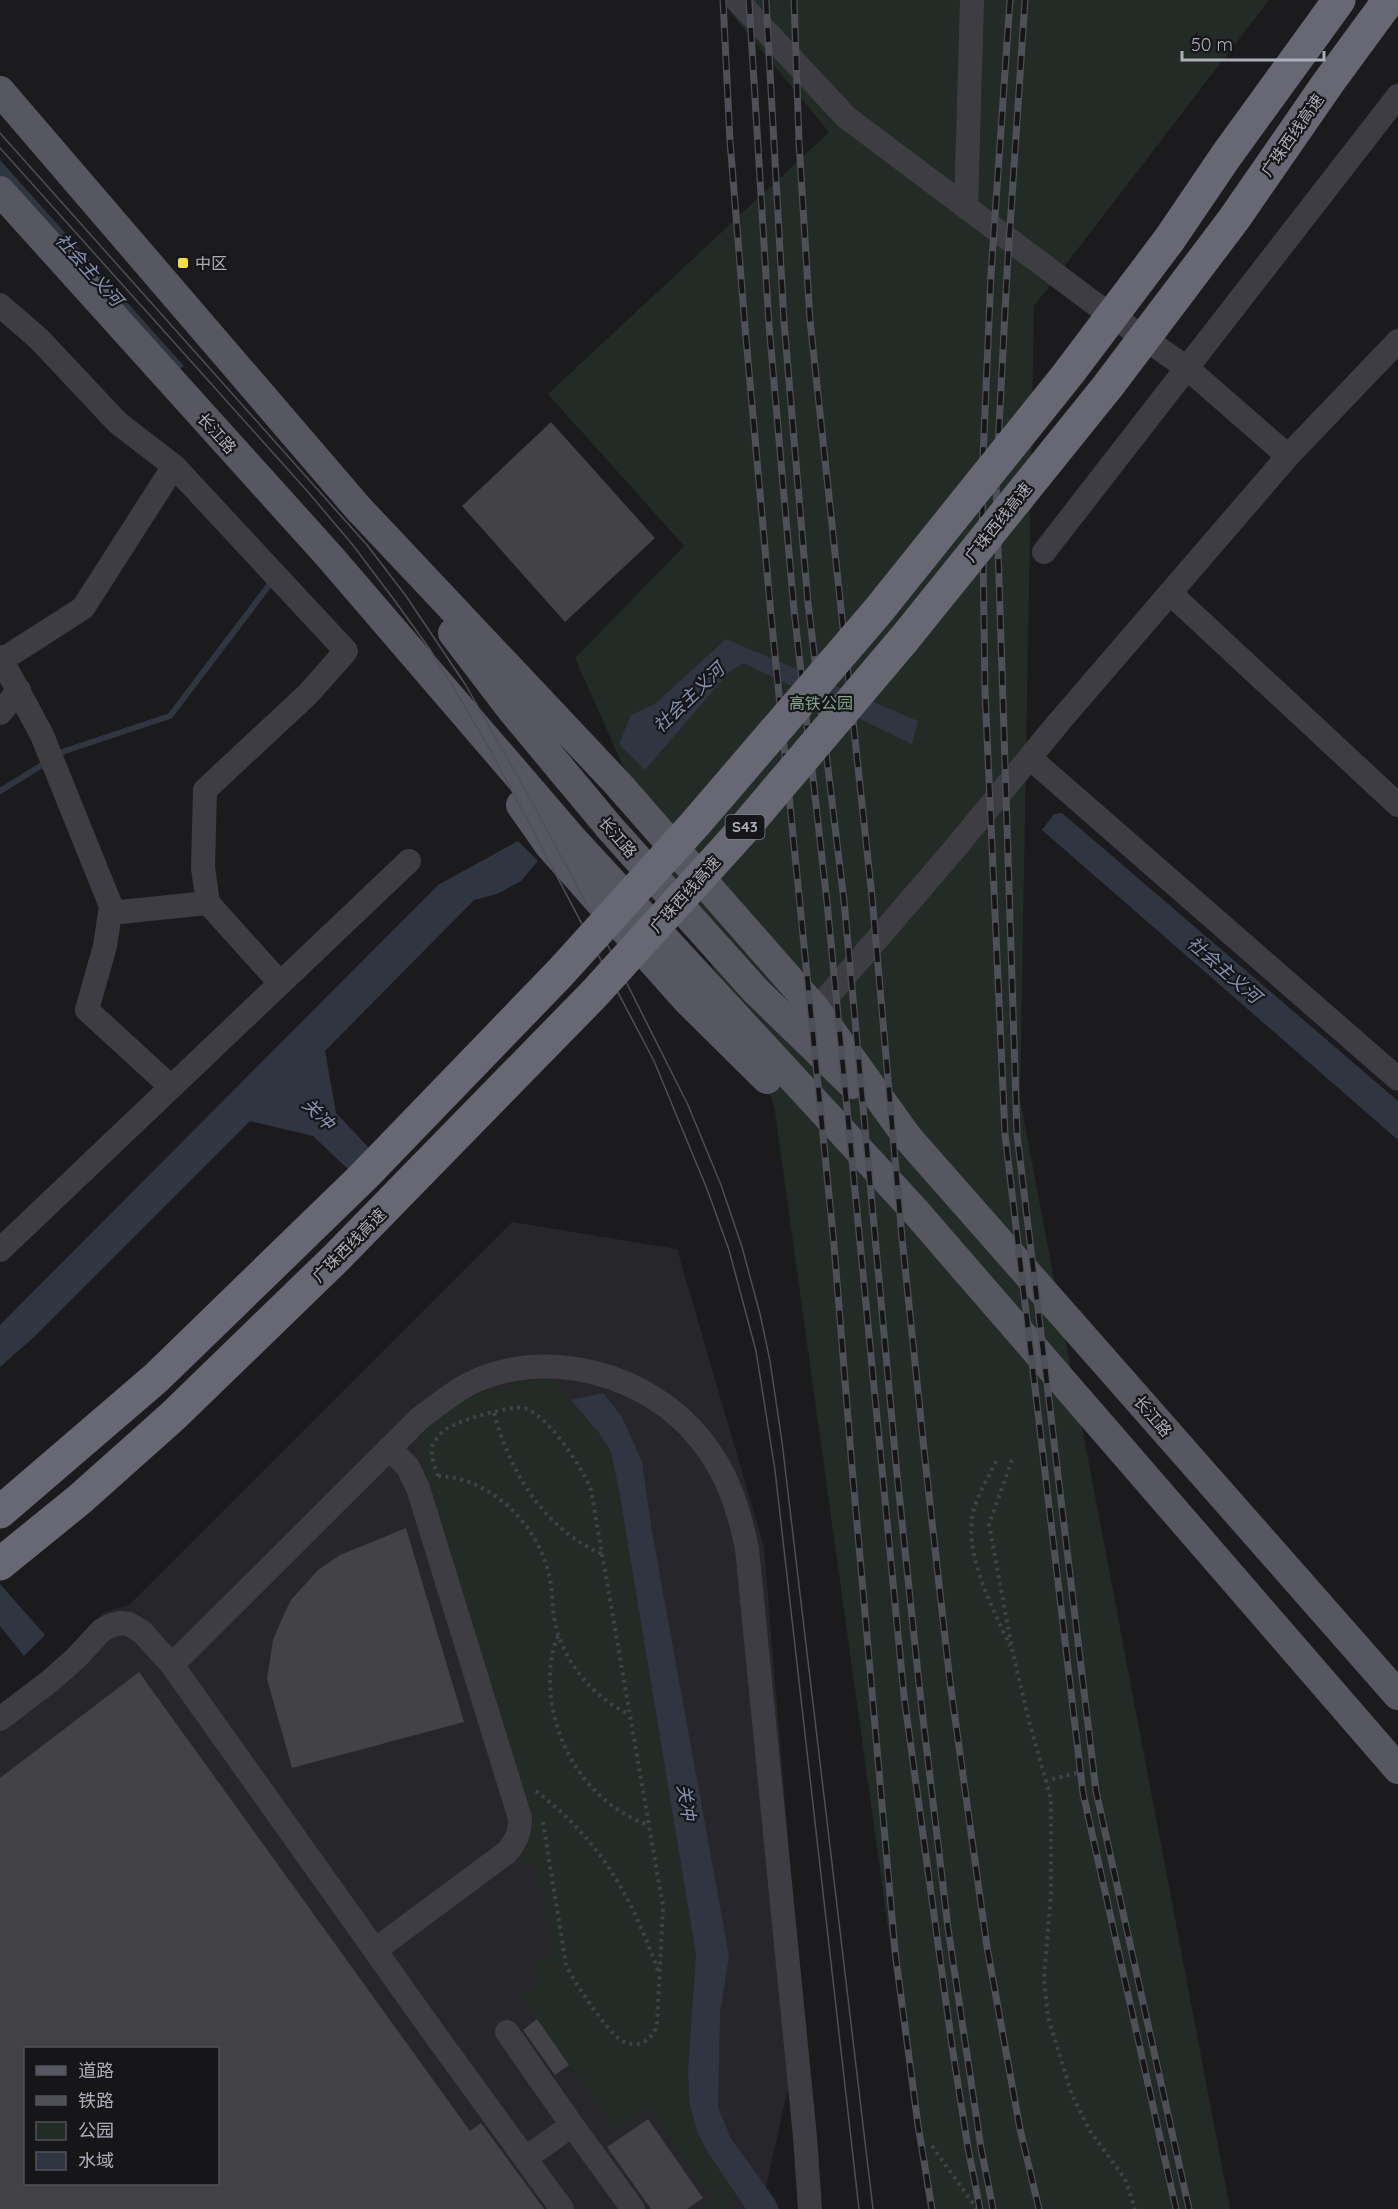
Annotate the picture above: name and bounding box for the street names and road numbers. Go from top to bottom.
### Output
street label: 广珠西线高速 [1256,90,1328,180]
street label: 长江路 [194,408,240,458]
street label: 广珠西线高速 [960,478,1036,566]
street label: 长江路 [595,812,641,862]
road number: S43 [726,815,764,839]
street label: 广珠西线高速 [645,852,725,936]
street label: 广珠西线高速 [308,1204,390,1286]
street label: 长江路 [1130,1391,1176,1441]

